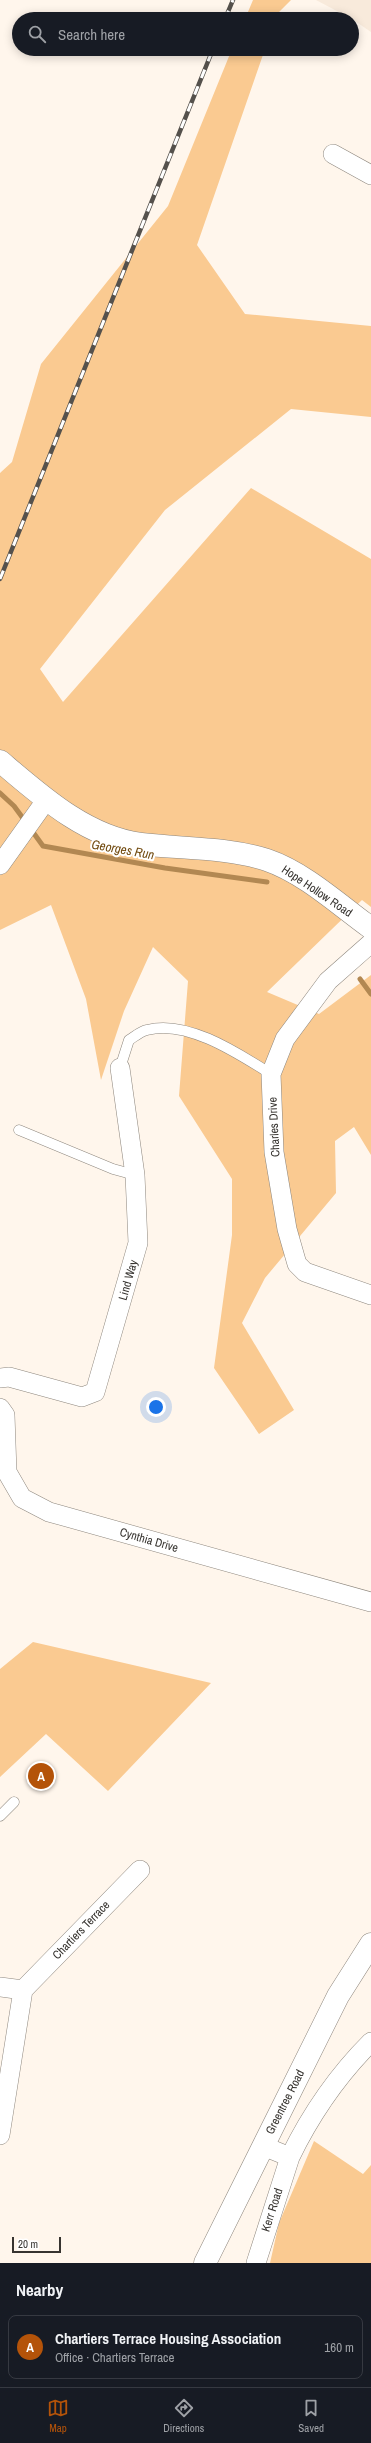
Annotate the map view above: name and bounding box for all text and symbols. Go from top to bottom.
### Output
search box [12,12,359,56]
icon: search [26,23,48,45]
text: Search here [58,24,125,45]
water label: Georges Run [90,836,156,863]
street label: Hope Hollow Road [279,861,355,921]
street label: Charles Drive [264,1097,284,1157]
street label: Lind Way [115,1258,141,1302]
your location [146,1397,166,1417]
street label: Cynthia Drive [118,1524,180,1556]
pin: A [28,1761,54,1791]
street label: Chartiers Terrace [49,1897,113,1963]
street label: Greentree Road [262,2067,308,2137]
street label: Kerr Road [257,2186,287,2234]
scale bar [12,2235,61,2254]
text: 20 m [18,2237,38,2251]
text: Nearby [16,2278,63,2301]
text: Chartiers Terrace Housing Association [55,2328,281,2349]
text: A [26,2339,34,2356]
text: 160 m [324,2339,354,2356]
text: Office · Chartiers Terrace [55,2349,174,2366]
tab: Map [47,2397,69,2435]
tab: Directions [163,2397,204,2435]
tab: Saved [298,2397,324,2435]

